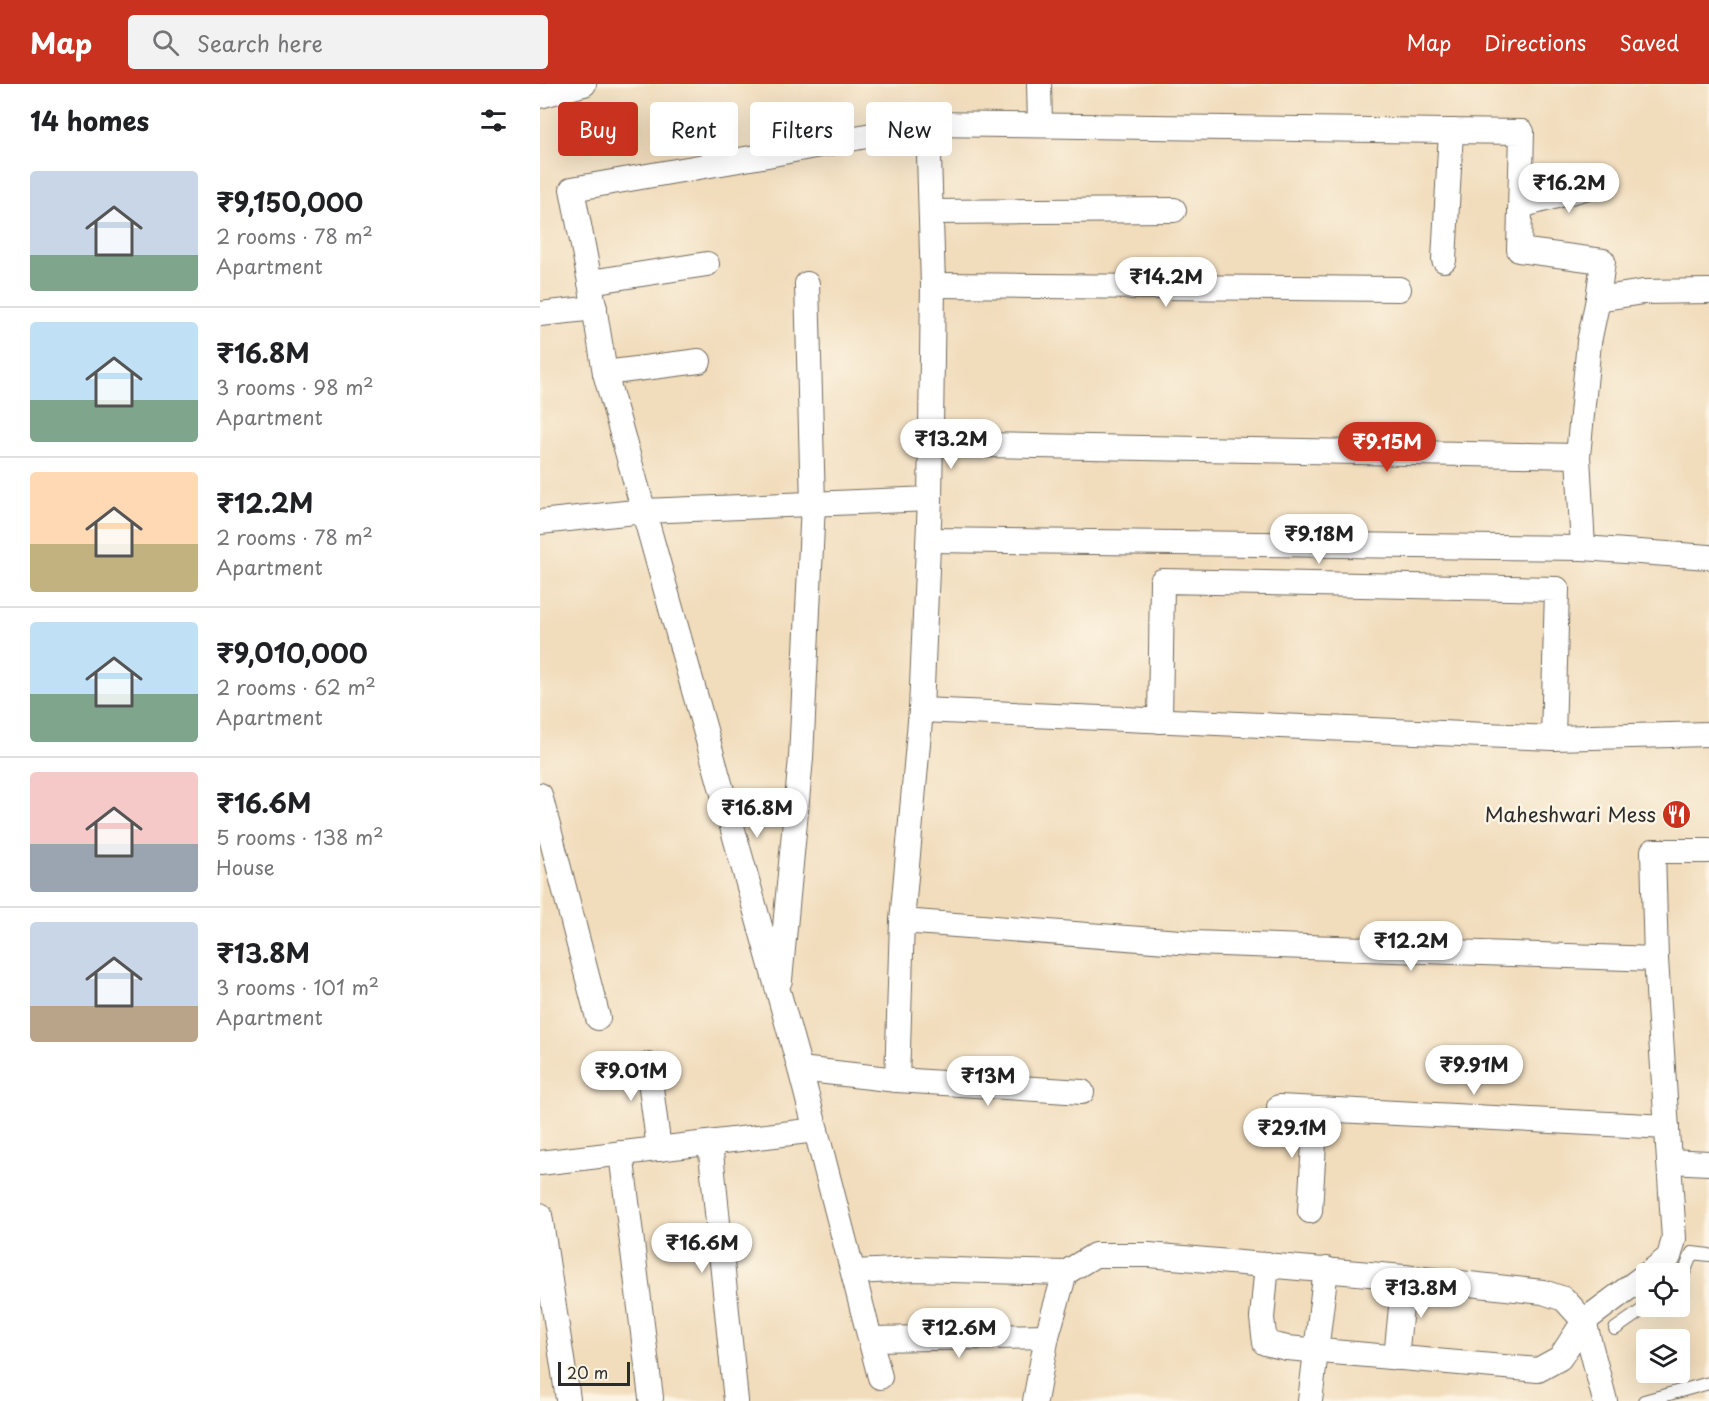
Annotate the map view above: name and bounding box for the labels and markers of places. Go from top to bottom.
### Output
pin: ₹16.2M [1520,163,1618,214]
pin: ₹14.2M [1117,257,1215,308]
pin: ₹13.2M [902,419,1000,470]
pin: ₹9.15M [1338,422,1436,473]
pin: ₹9.18M [1270,514,1368,565]
pin: ₹16.8M [708,788,806,839]
restaurant icon: Maheshwari Mess [1661,798,1693,830]
place label: Maheshwari Mess [1485,799,1656,829]
pin: ₹12.2M [1362,921,1460,972]
pin: ₹9.91M [1425,1045,1523,1096]
pin: ₹9.01M [582,1051,680,1102]
pin: ₹13M [952,1056,1024,1107]
pin: ₹29.1M [1243,1108,1341,1159]
pin: ₹16.6M [653,1223,751,1274]
pin: ₹13.8M [1372,1268,1470,1319]
pin: ₹12.6M [910,1308,1008,1359]

